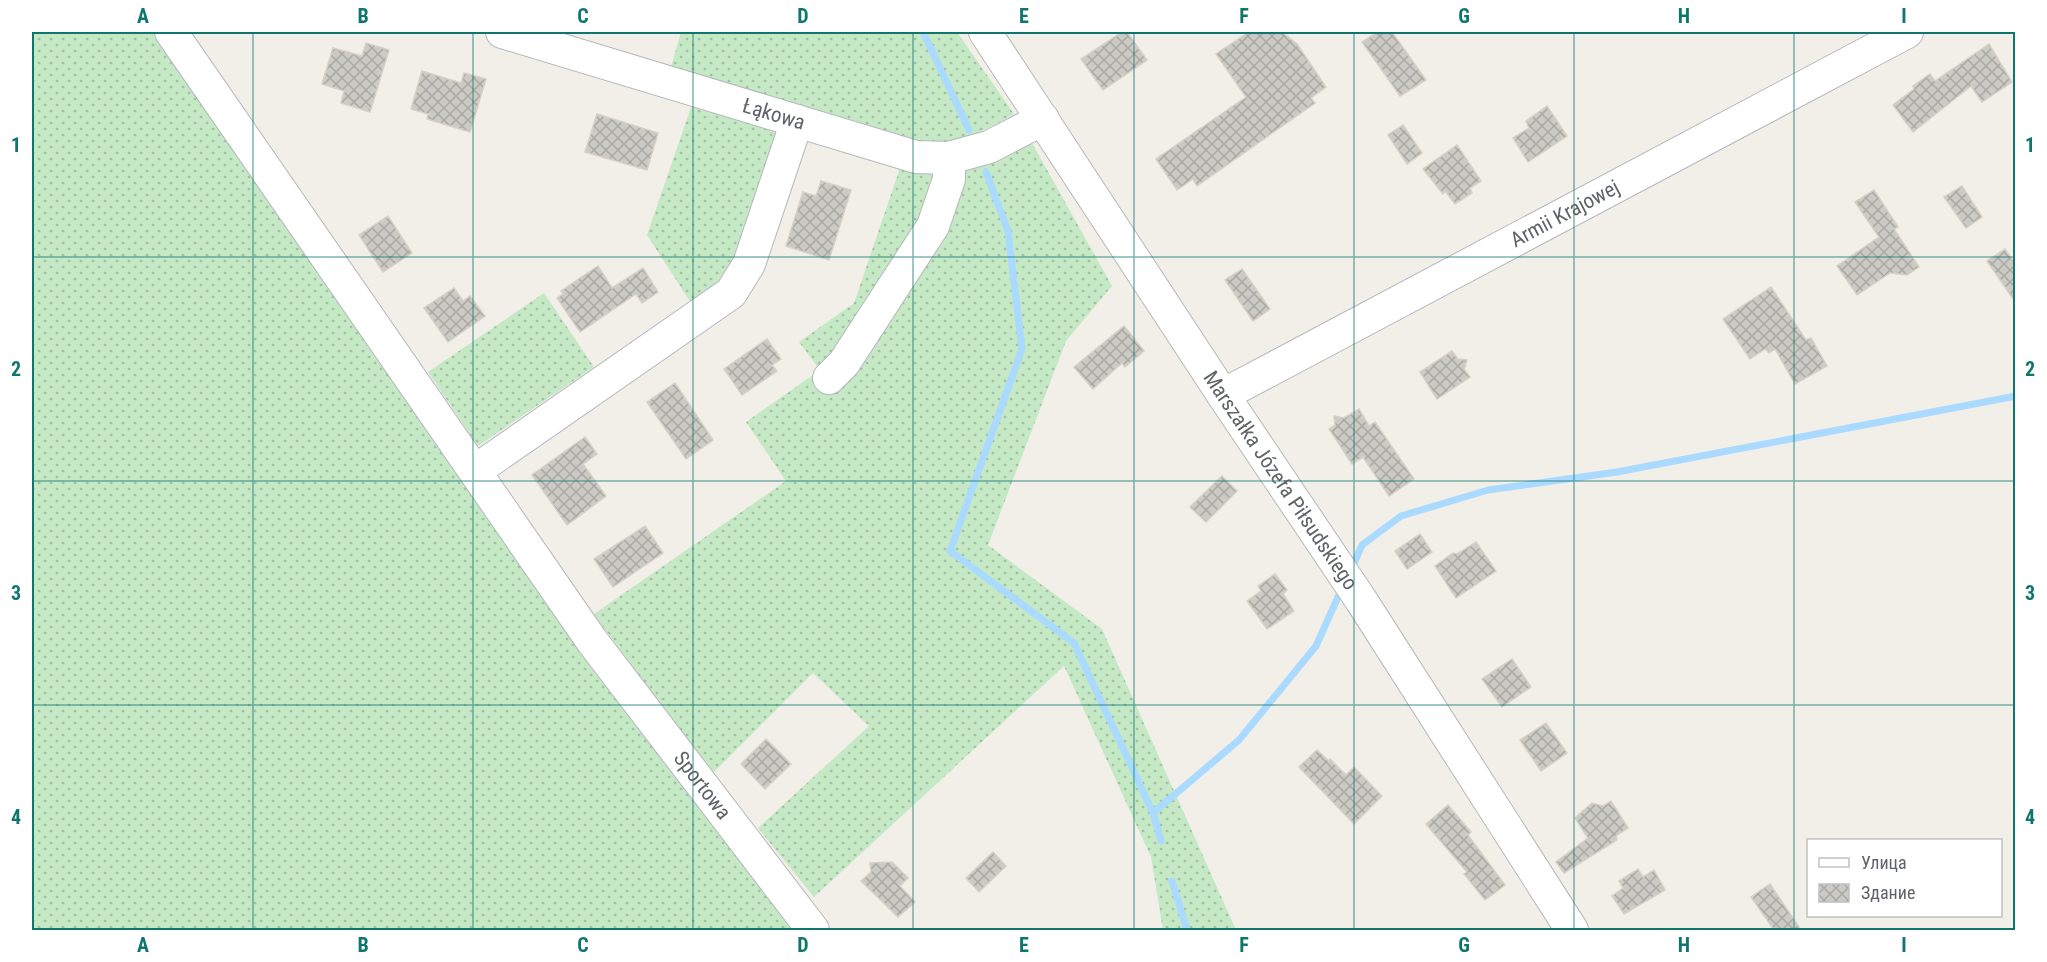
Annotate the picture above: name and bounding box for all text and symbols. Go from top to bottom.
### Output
text: A [137,4,149,28]
text: B [357,4,369,28]
text: C [577,4,589,28]
text: D [797,4,809,28]
text: E [1019,4,1029,28]
text: F [1239,4,1249,28]
text: G [1458,4,1470,28]
text: H [1678,4,1690,28]
text: I [1901,4,1907,28]
street label: Łąkowa [740,93,808,135]
text: 1 [11,133,21,157]
text: 1 [2025,133,2035,157]
street label: Armii Krajowej [1506,175,1623,252]
text: 2 [11,357,21,381]
text: 2 [2025,357,2035,381]
street label: Marszałka Józefa Piłsudskiego [1199,366,1363,594]
text: 3 [11,581,21,605]
text: 3 [2025,581,2035,605]
street label: Sportowa [669,747,736,824]
text: 4 [11,805,21,829]
text: 4 [2025,805,2035,829]
legend [1807,839,2002,917]
text: Улица [1861,852,1907,873]
text: Здание [1861,882,1915,903]
text: A [137,933,149,957]
text: B [357,933,369,957]
text: C [577,933,589,957]
text: D [797,933,809,957]
text: E [1019,933,1029,957]
text: F [1239,933,1249,957]
text: G [1458,933,1470,957]
text: H [1678,933,1690,957]
text: I [1901,933,1907,957]

